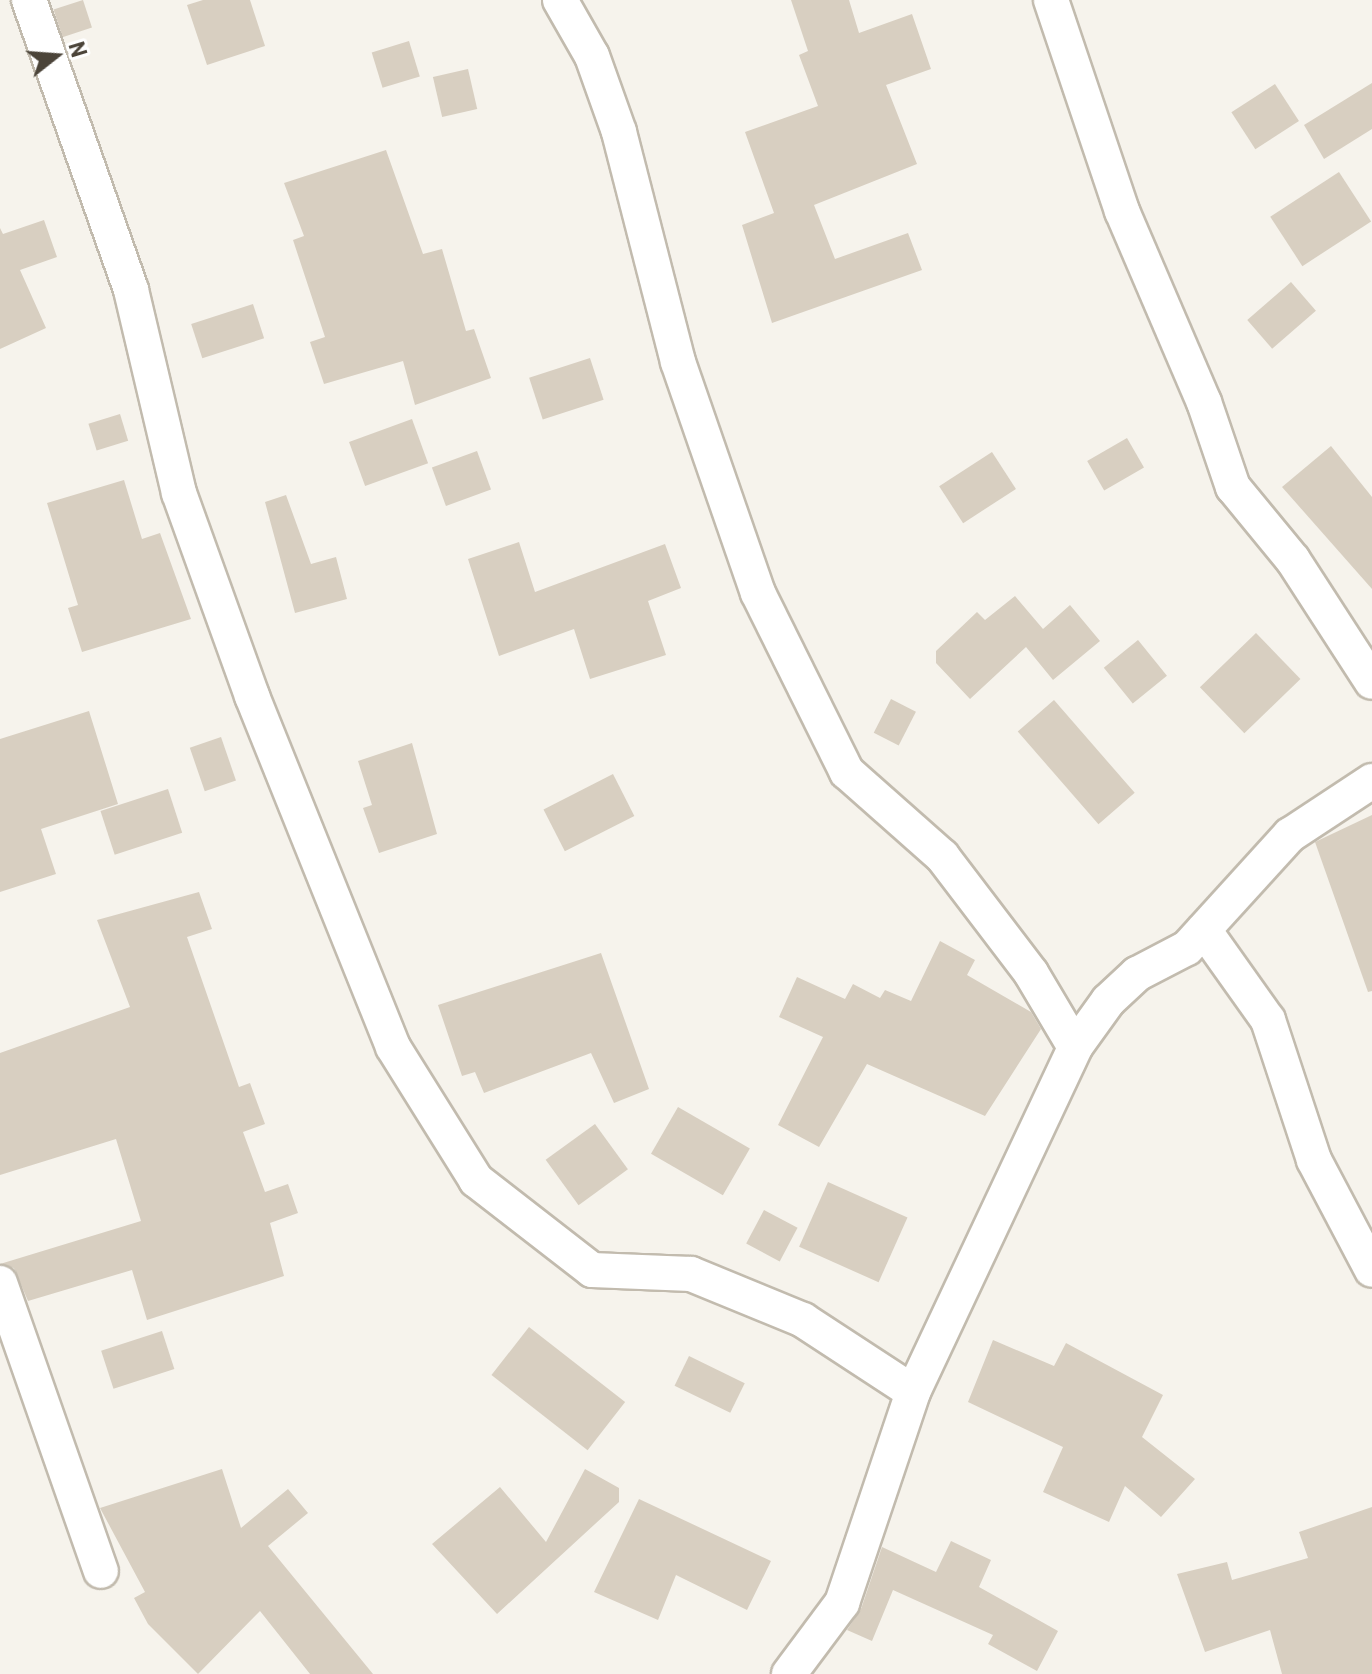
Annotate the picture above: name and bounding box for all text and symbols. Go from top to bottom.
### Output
north arrow [16,16,96,96]
text: N [64,38,94,60]

